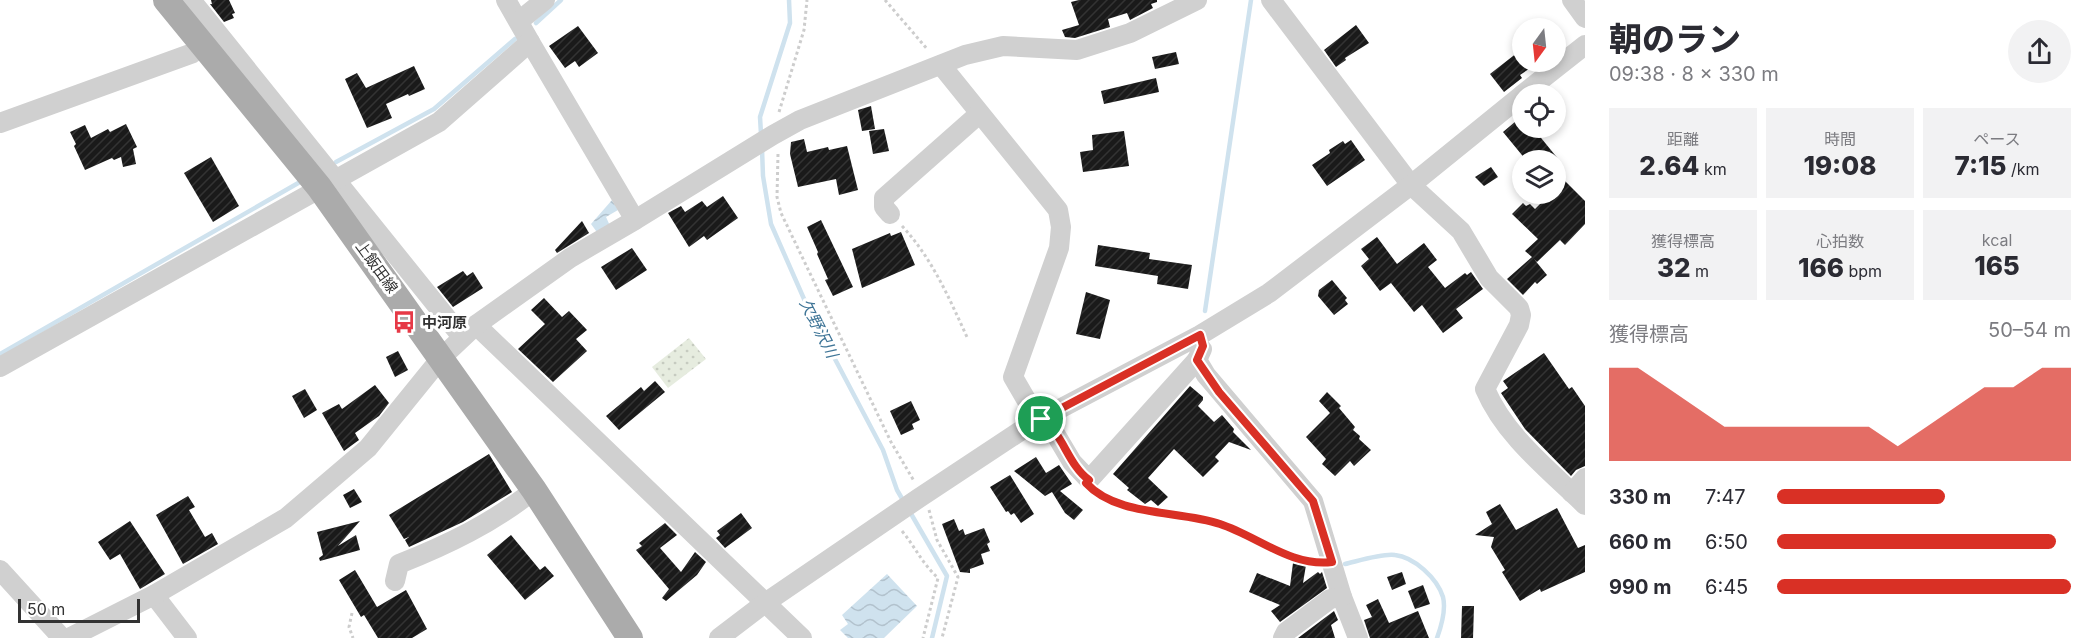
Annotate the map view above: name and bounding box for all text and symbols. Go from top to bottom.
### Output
north arrow [1512,18,1566,72]
map controls [1512,18,1566,204]
text: 朝のラン [1609,19,1741,59]
button: share [2008,20,2071,83]
text: 09:38 · 8 × 330 m [1609,62,1779,86]
button: locate [1512,84,1566,138]
text: 距離 [1667,129,1699,149]
text: 時間 [1824,129,1856,149]
text: ペース [1973,129,2021,149]
button: layers [1512,150,1566,204]
text: 2.64 [1639,150,1699,181]
text: 19:08 [1803,150,1877,181]
text: 7:15 [1954,150,2006,181]
text: km [1699,159,1727,179]
text: /km [2006,159,2040,179]
text: kcal [1982,230,2012,250]
text: 獲得標高 [1651,231,1715,251]
text: 心拍数 [1816,231,1864,251]
street label: 上飯田線 [352,237,402,297]
text: 165 [1974,250,2020,281]
text: 32 [1657,252,1691,283]
text: 166 [1798,252,1844,283]
text: m [1691,261,1709,281]
text: bpm [1844,261,1882,281]
water label: 欠野沢川 [796,295,843,363]
bus stop icon: 中河原 [391,309,417,335]
place label: 中河原 [422,313,467,332]
text: 50–54 m [1988,318,2071,342]
text: 獲得標高 [1609,322,1689,346]
pin [1015,393,1066,444]
icon: arrive [1024,402,1057,435]
text: 330 m [1609,485,1671,509]
text: 7:47 [1705,485,1746,509]
text: 660 m [1609,530,1671,554]
text: 6:50 [1705,530,1748,554]
text: 990 m [1609,575,1671,599]
text: 6:45 [1705,575,1748,599]
scale bar [18,596,140,624]
text: 50 m [27,599,65,619]

